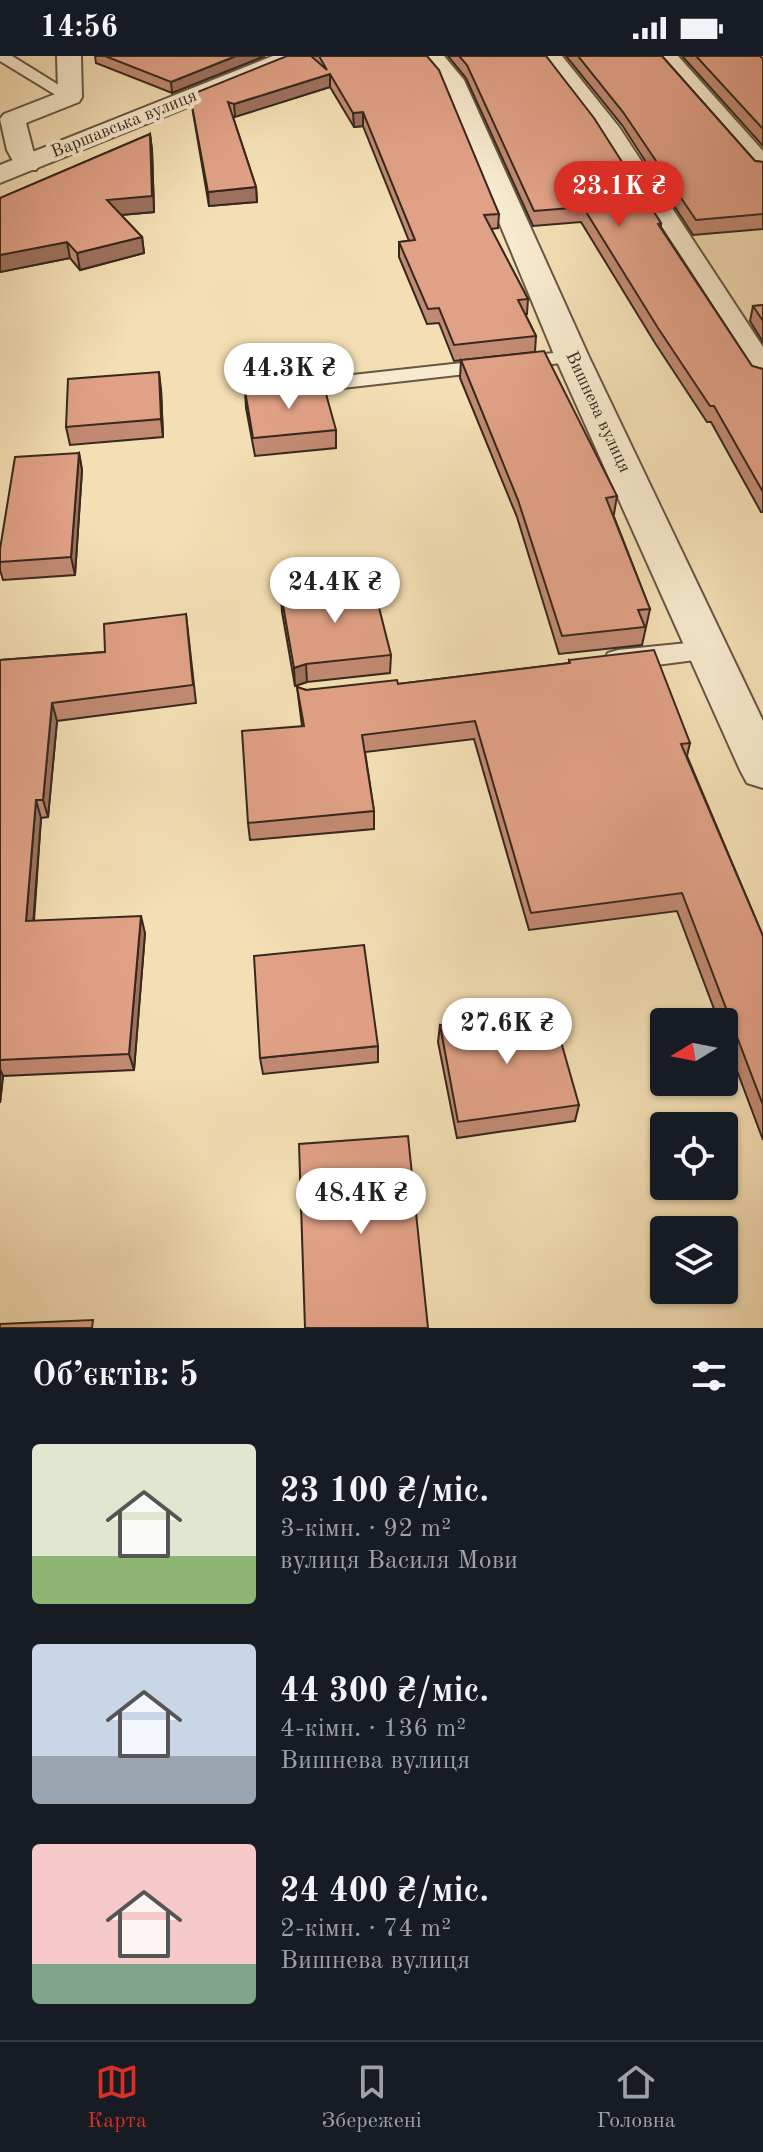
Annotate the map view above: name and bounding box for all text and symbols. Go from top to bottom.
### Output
text: 14:56 [40,13,118,43]
street label: Варшавська вулиця [49,87,199,161]
pin: 23.1K ₴ [545,161,693,229]
text: 23.1K ₴ [572,174,666,200]
pin: 44.3K ₴ [215,343,363,411]
street label: Вишнева вулиця [562,349,634,475]
text: 44.3K ₴ [242,356,336,382]
pin: 24.4K ₴ [261,557,409,625]
text: 24.4K ₴ [288,570,382,596]
pin: 27.6K ₴ [433,998,581,1066]
north arrow [650,1008,738,1096]
map controls [650,1008,738,1304]
text: 27.6K ₴ [460,1011,554,1037]
button: locate [650,1112,738,1200]
pin: 48.4K ₴ [287,1168,435,1236]
text: 48.4K ₴ [314,1181,408,1207]
button: layers [650,1216,738,1304]
icon: filters [687,1354,731,1398]
text: Об’єктів: 5 [32,1359,199,1393]
text: 23 100 ₴/міс. [280,1475,489,1509]
icon: home [96,1476,192,1572]
text: 3-кімн. · 92 m² [280,1516,451,1542]
text: вулиця Василя Мови [280,1548,518,1574]
text: 44 300 ₴/міс. [280,1675,489,1709]
icon: home [96,1676,192,1772]
text: 4-кімн. · 136 m² [280,1716,466,1742]
text: Вишнева вулиця [280,1748,470,1774]
text: 24 400 ₴/міс. [280,1875,489,1909]
icon: home [96,1876,192,1972]
text: 2-кімн. · 74 m² [280,1916,451,1942]
text: Вишнева вулиця [280,1948,470,1974]
tab: Карта [87,2060,147,2135]
tab: Збережені [322,2060,422,2135]
tab: Головна [597,2060,676,2135]

